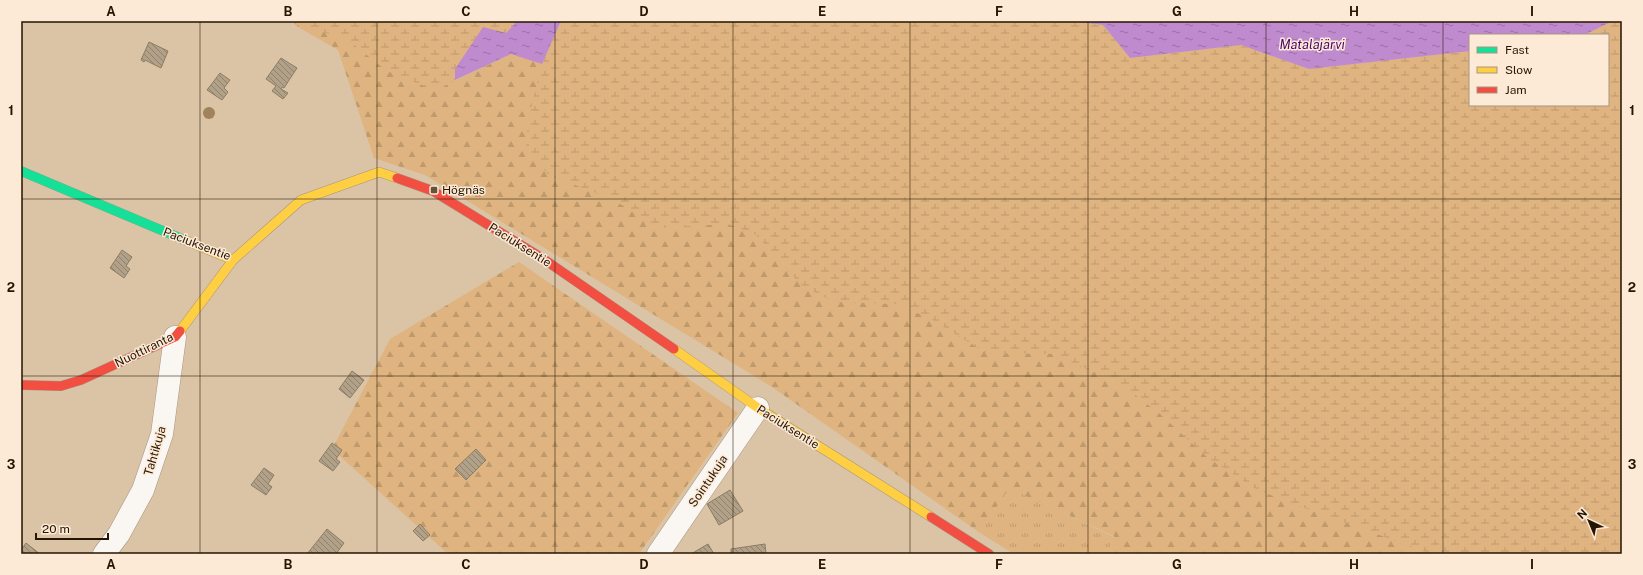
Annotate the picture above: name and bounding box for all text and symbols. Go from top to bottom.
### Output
text: A [106,4,116,19]
text: B [284,4,293,19]
text: C [461,4,471,19]
text: D [639,4,649,19]
text: E [818,4,826,19]
text: F [995,4,1003,19]
text: G [1172,4,1182,19]
text: H [1349,4,1359,19]
text: I [1530,4,1534,19]
legend [1469,34,1609,106]
water label: Matalajärvi [1279,37,1345,52]
text: Fast [1505,43,1530,57]
text: Slow [1505,63,1533,77]
text: Jam [1505,83,1527,97]
text: 1 [8,103,14,118]
text: 1 [1629,103,1635,118]
place label: Högnäs [442,183,485,197]
marker: Högnäs [429,185,439,195]
street label: Paciuksentie [486,220,554,270]
street label: Paciuksentie [161,225,233,263]
text: 2 [7,280,15,295]
text: 2 [1628,280,1636,295]
street label: Nuottiranta [112,330,176,370]
street label: Paciuksentie [754,402,822,452]
street label: Tahtikuja [141,425,169,477]
street label: Sointukuja [686,452,730,510]
text: 3 [7,457,16,472]
text: 3 [1628,457,1637,472]
north arrow [1569,501,1609,541]
text: N [1575,507,1589,521]
scale bar [36,515,108,541]
text: 20 m [42,522,70,536]
text: A [106,557,116,572]
text: B [284,557,293,572]
text: C [461,557,471,572]
text: D [639,557,649,572]
text: E [818,557,826,572]
text: F [995,557,1003,572]
text: G [1172,557,1182,572]
text: H [1349,557,1359,572]
text: I [1530,557,1534,572]

